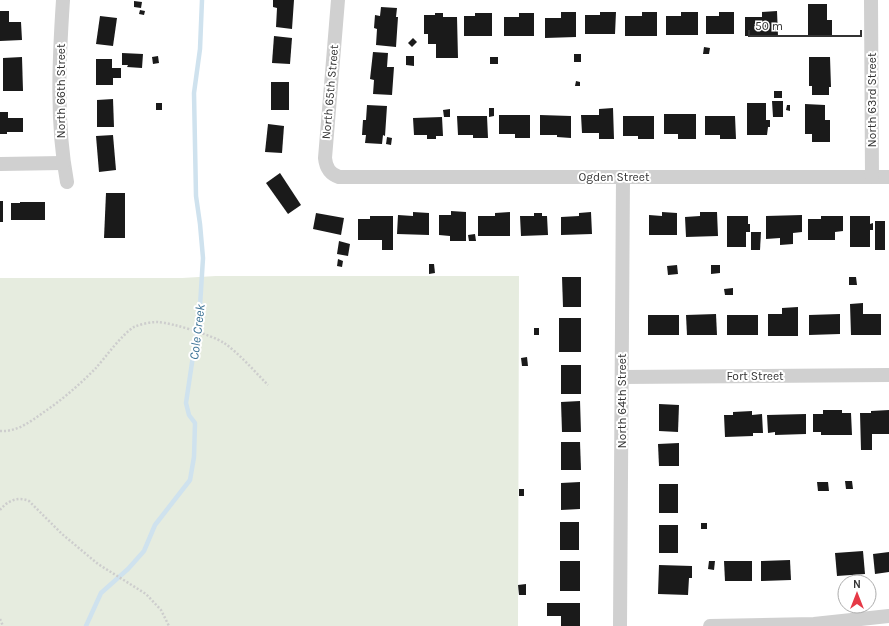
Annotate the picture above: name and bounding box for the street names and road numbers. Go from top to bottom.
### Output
street label: North 66th Street [54,43,68,139]
street label: North 65th Street [319,44,341,140]
street label: North 63rd Street [865,52,879,147]
street label: Ogden Street [579,170,650,184]
street label: North 64th Street [615,353,629,448]
street label: Fort Street [726,369,784,383]

